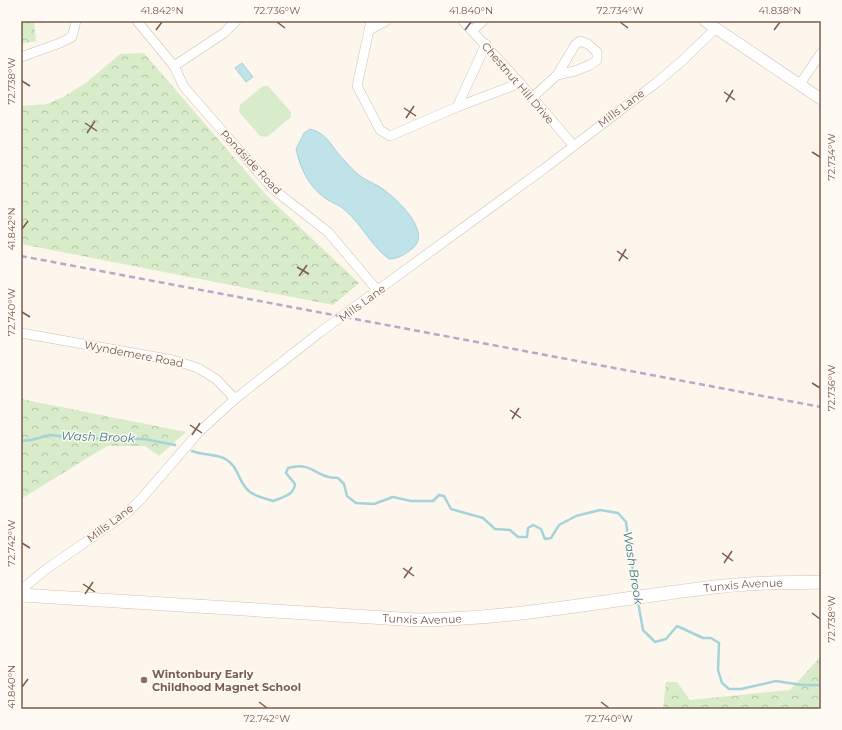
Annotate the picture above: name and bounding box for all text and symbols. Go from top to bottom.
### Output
text: 41.842°N [140,4,184,17]
text: 72.736°W [254,4,300,17]
text: 41.840°N [449,4,493,17]
text: 72.734°W [597,4,644,17]
text: 41.838°N [759,4,801,17]
street label: Chestnut Hill Drive [479,39,557,127]
text: 72.738°W [5,57,18,105]
street label: Mills Lane [595,86,647,130]
street label: Pondside Road [217,127,285,197]
text: 72.734°W [825,134,838,181]
text: 41.842°N [5,207,18,251]
street label: Mills Lane [336,281,389,325]
text: 72.740°W [5,288,18,336]
street label: Wyndemere Road [83,338,185,370]
text: 72.736°W [825,365,838,411]
water label: Wash Brook [61,428,136,445]
street label: Mills Lane [84,501,136,545]
text: 72.742°W [5,520,18,566]
water label: Wash Brook [620,530,647,606]
street label: Tunxis Avenue [703,576,783,595]
text: 72.738°W [825,595,838,643]
street label: Tunxis Avenue [382,611,463,627]
text: 41.840°N [5,665,18,709]
place label: Wintonbury Early Childhood Magnet School [152,667,301,694]
marker: Wintonbury Early Childhood Magnet School [139,675,149,685]
text: 72.742°W [244,712,290,725]
text: 72.740°W [585,712,633,725]

